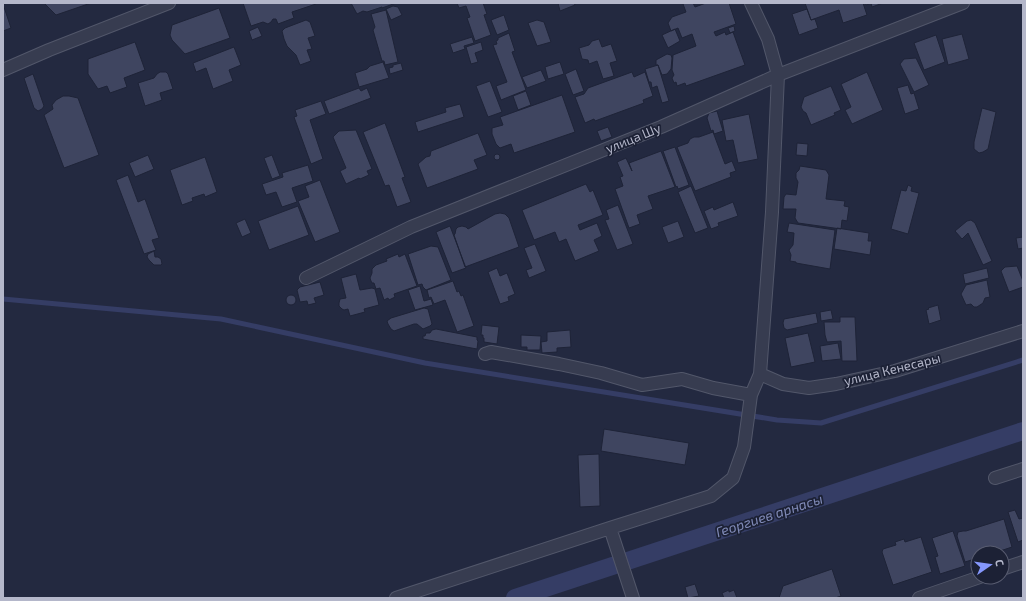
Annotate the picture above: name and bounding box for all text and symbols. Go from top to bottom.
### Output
street label: улица Шу [603,120,663,156]
street label: улица Кенесары [842,349,942,389]
water label: Георгиев арнасы [713,490,825,540]
north arrow [970,545,1010,585]
text: С [993,558,1007,568]

